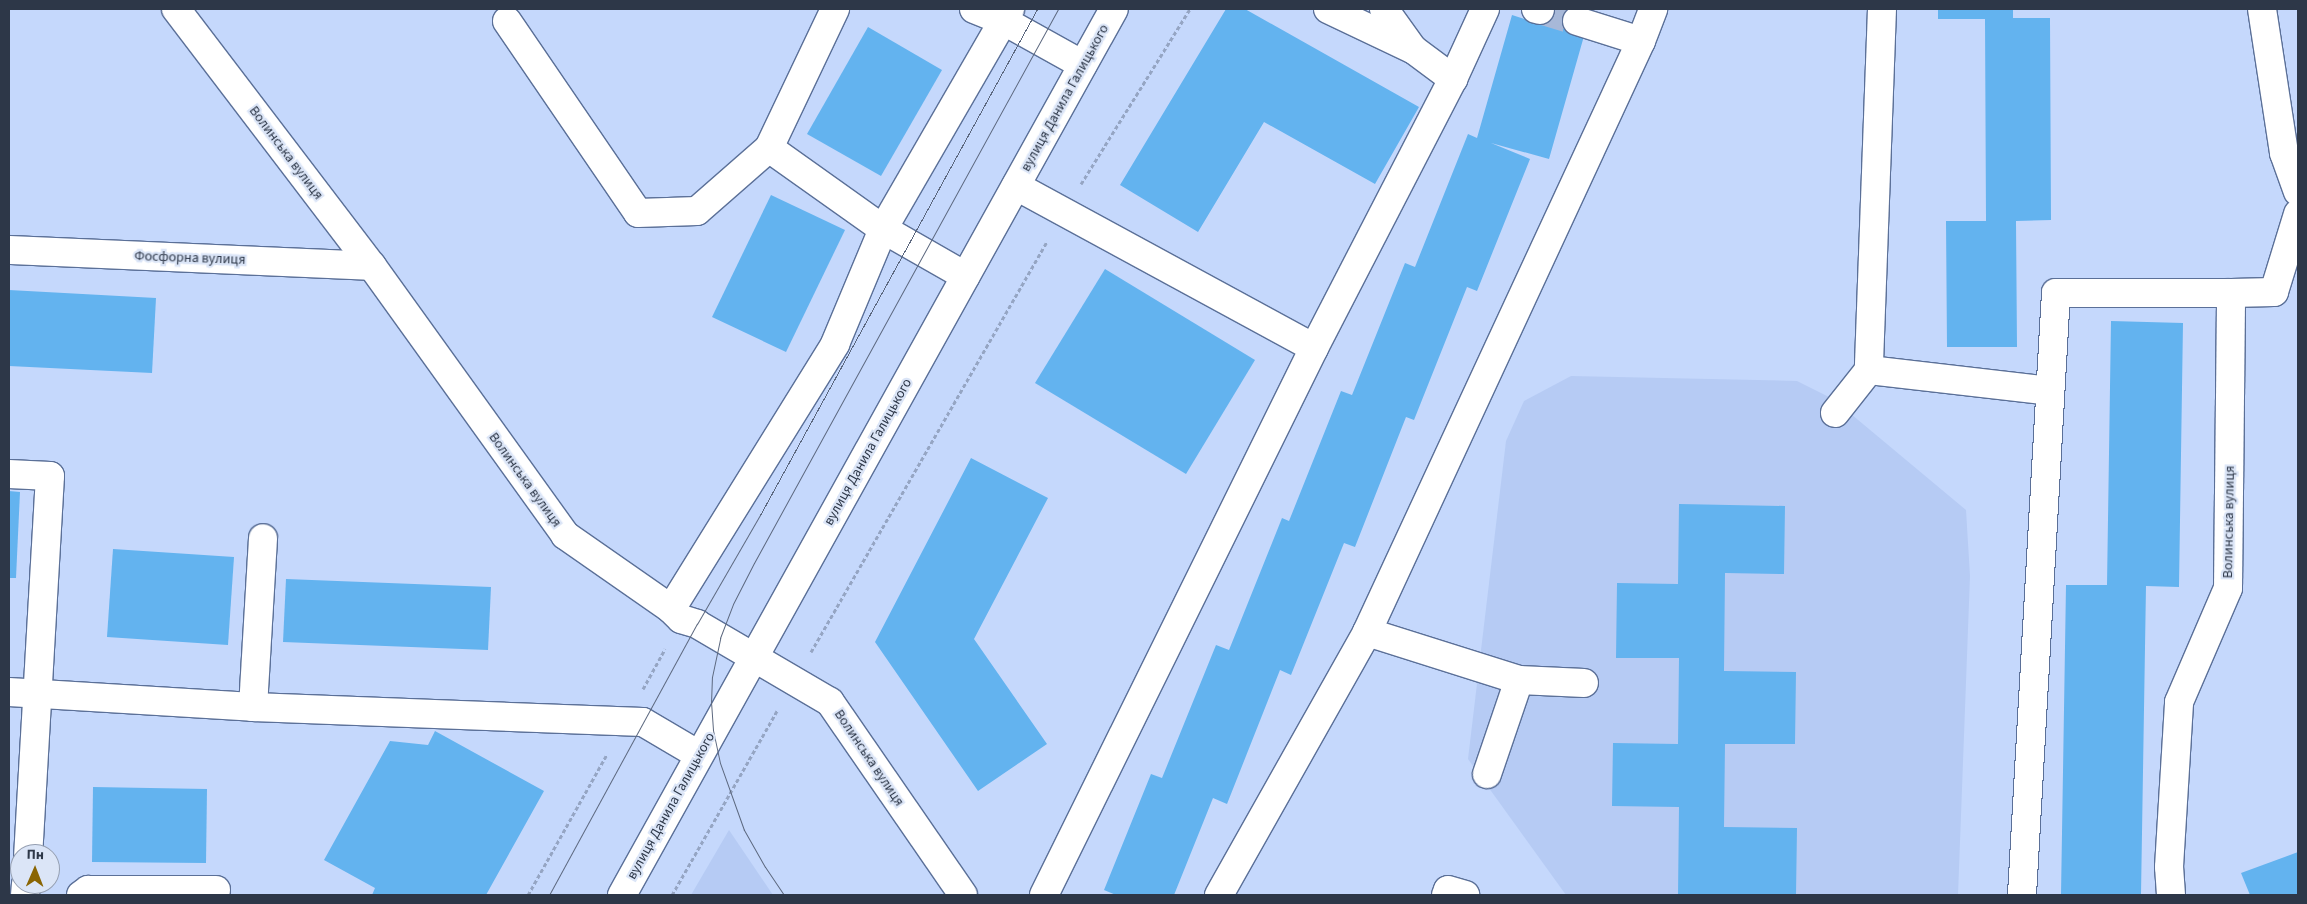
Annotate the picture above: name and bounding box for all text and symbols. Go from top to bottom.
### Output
street label: вулиця Данила Галицького [1018,22,1112,174]
street label: Волинська вулиця [245,103,327,203]
street label: Фосфорна вулиця [134,248,246,268]
street label: вулиця Данила Галицького [821,376,915,528]
street label: Волинська вулиця [485,429,565,531]
street label: Волинська вулиця [2220,465,2238,579]
street label: Волинська вулиця [830,707,908,809]
street label: вулиця Данила Галицького [624,730,718,882]
north arrow [10,844,60,894]
text: Пн [26,845,44,865]

